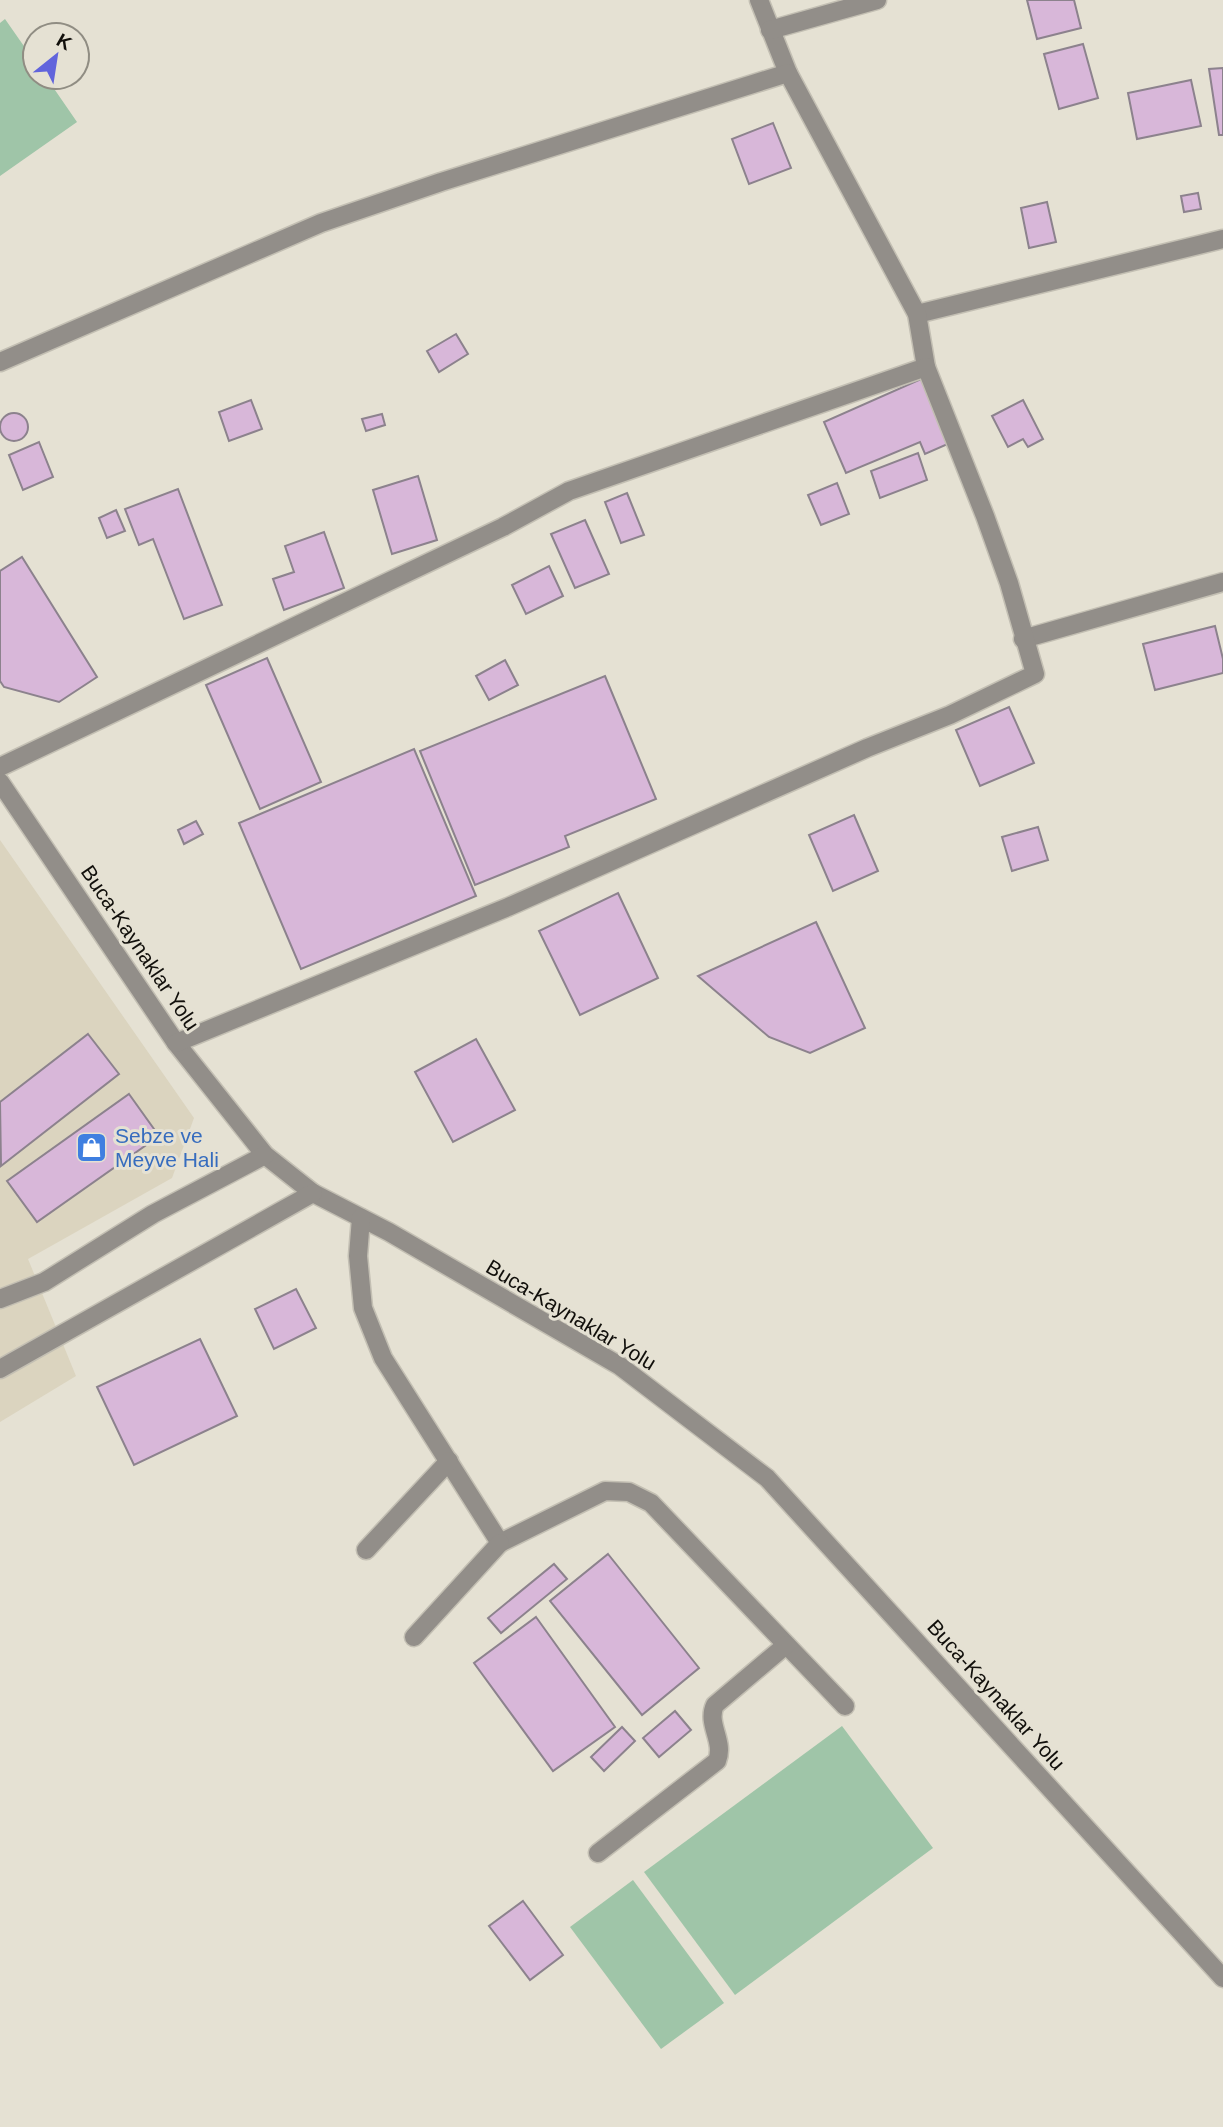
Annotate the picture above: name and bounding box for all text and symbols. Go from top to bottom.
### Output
north arrow [21,21,91,91]
text: K [53,29,76,54]
street label: Buca-Kaynaklar Yolu [77,861,204,1034]
place label: Sebze ve Meyve Hali [115,1124,219,1171]
shop icon: Sebze ve Meyve Hali [75,1131,109,1165]
street label: Buca-Kaynaklar Yolu [482,1255,660,1374]
street label: Buca-Kaynaklar Yolu [923,1615,1070,1774]

